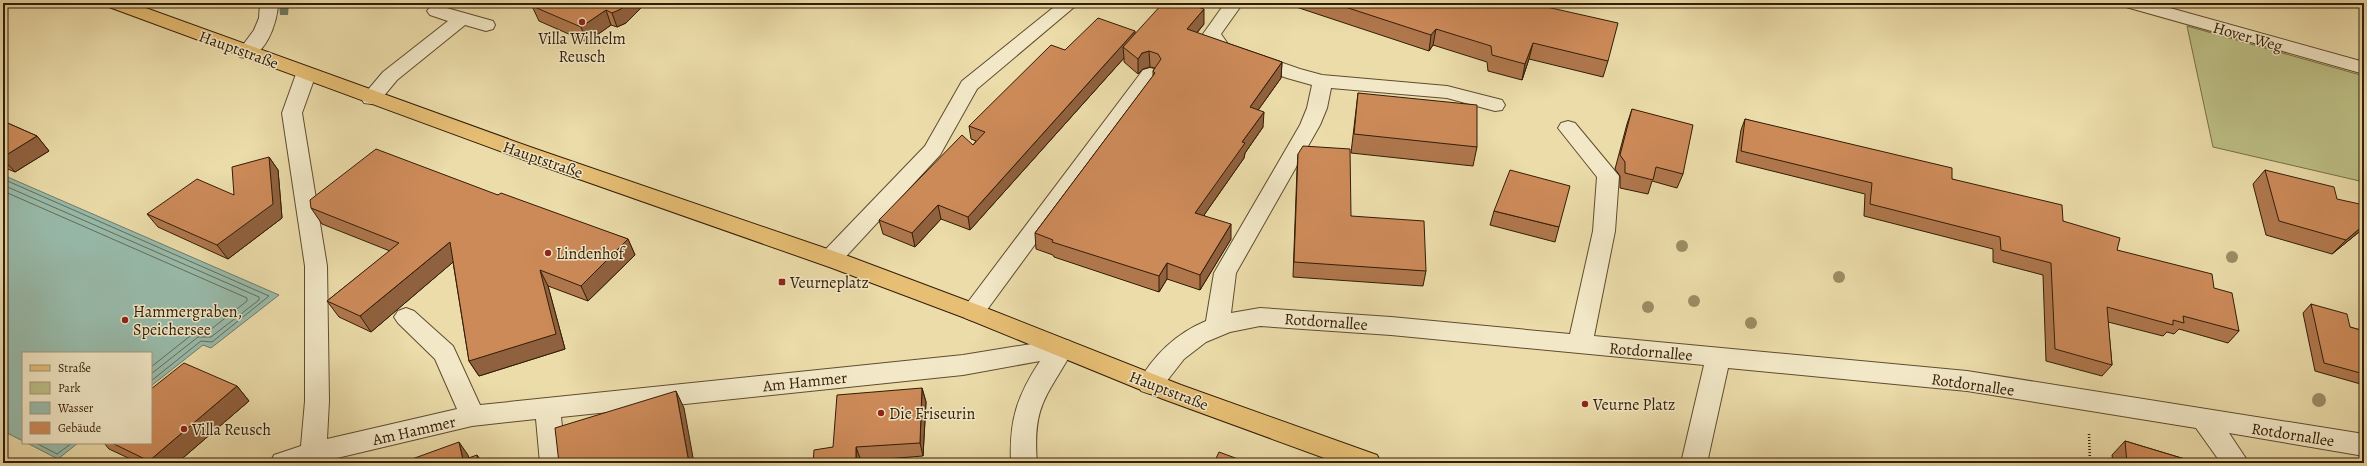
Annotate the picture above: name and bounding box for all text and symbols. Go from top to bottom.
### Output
marker: Villa Wilhelm Reusch [577,17,587,27]
street label: Hover Weg [2210,17,2285,57]
street label: Hauptstraße [196,25,282,75]
place label: Villa Wilhelm Reusch [537,28,626,68]
street label: Hauptstraße [500,136,586,184]
place label: Lindenhof [556,243,626,265]
marker: Lindenhof [543,248,553,258]
place label: Veurneplatz [789,272,869,294]
marker: Veurneplatz [777,277,787,287]
place label: Hammergraben, Speichersee [133,301,242,341]
street label: Rotdornallee [1283,308,1368,336]
marker: Hammergraben, Speichersee [120,315,130,325]
street label: Rotdornallee [1608,337,1694,367]
legend [22,352,152,444]
text: Straße [58,360,91,376]
street label: Hauptstraße [1126,366,1211,416]
street label: Am Hammer [761,367,848,397]
street label: Rotdornallee [1930,368,2016,402]
text: Park [58,380,81,396]
place label: Veurne Platz [1592,394,1675,416]
marker: Veurne Platz [1580,399,1590,409]
text: Wasser [57,400,94,416]
place label: Die Friseurin [889,403,976,425]
marker: Die Friseurin [876,408,886,418]
street label: Am Hammer [370,411,458,451]
street label: Rotdornallee [2250,418,2336,452]
place label: Villa Reusch [191,419,271,441]
text: Gebäude [58,420,101,436]
marker: Villa Reusch [179,424,189,434]

